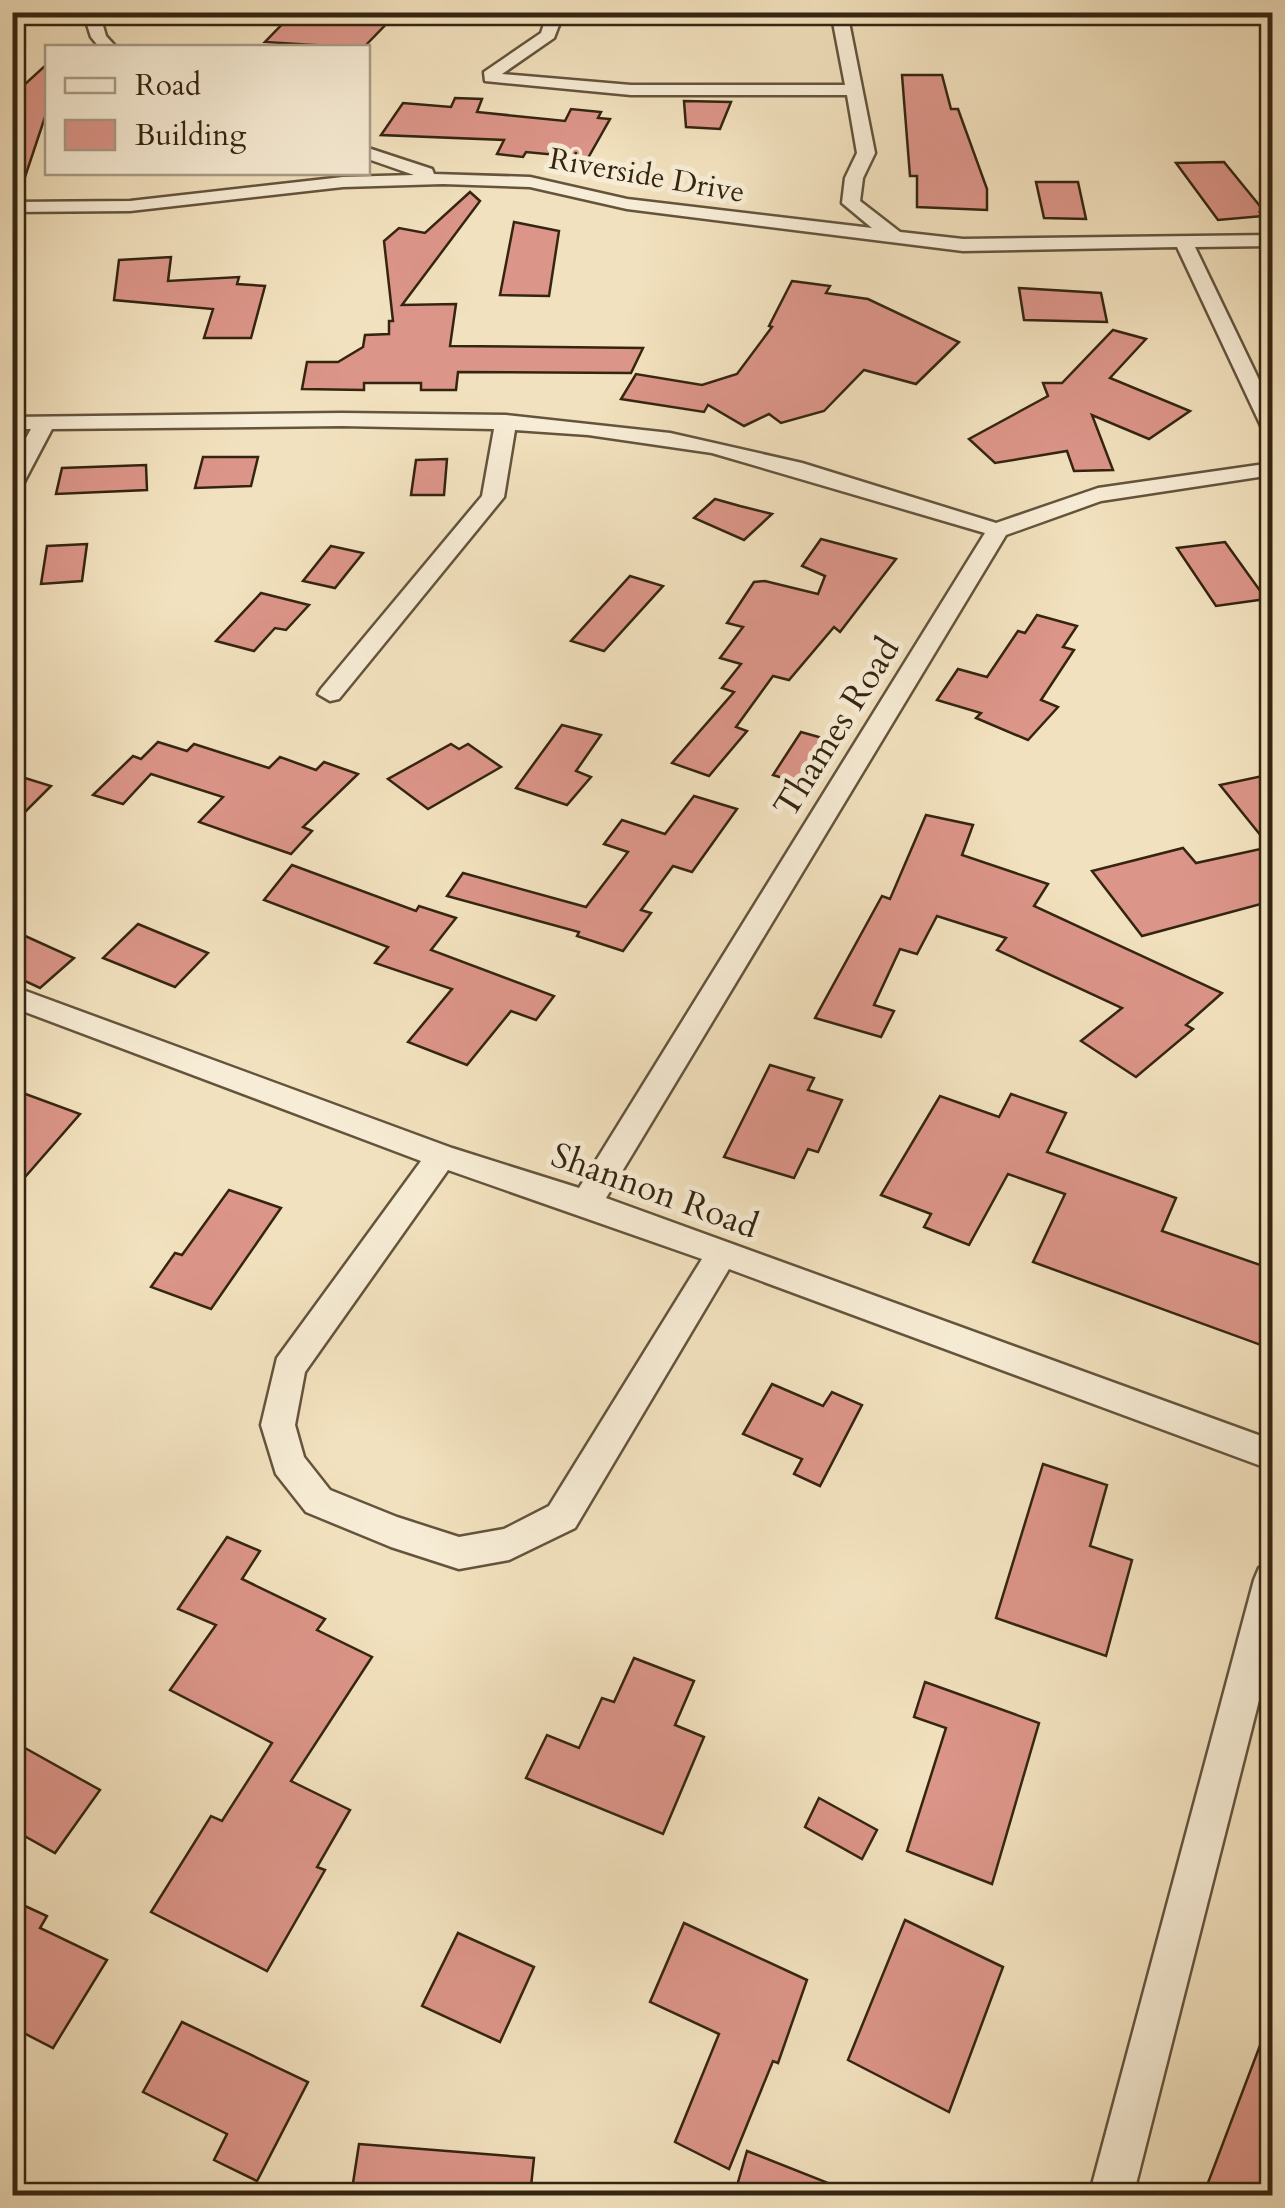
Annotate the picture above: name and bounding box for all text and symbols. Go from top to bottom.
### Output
legend [45,45,370,175]
text: Road [135,65,201,106]
text: Building [135,115,246,156]
street label: Riverside Drive [546,138,748,213]
street label: Thames Road [763,628,911,827]
street label: Shannon Road [545,1131,765,1251]

